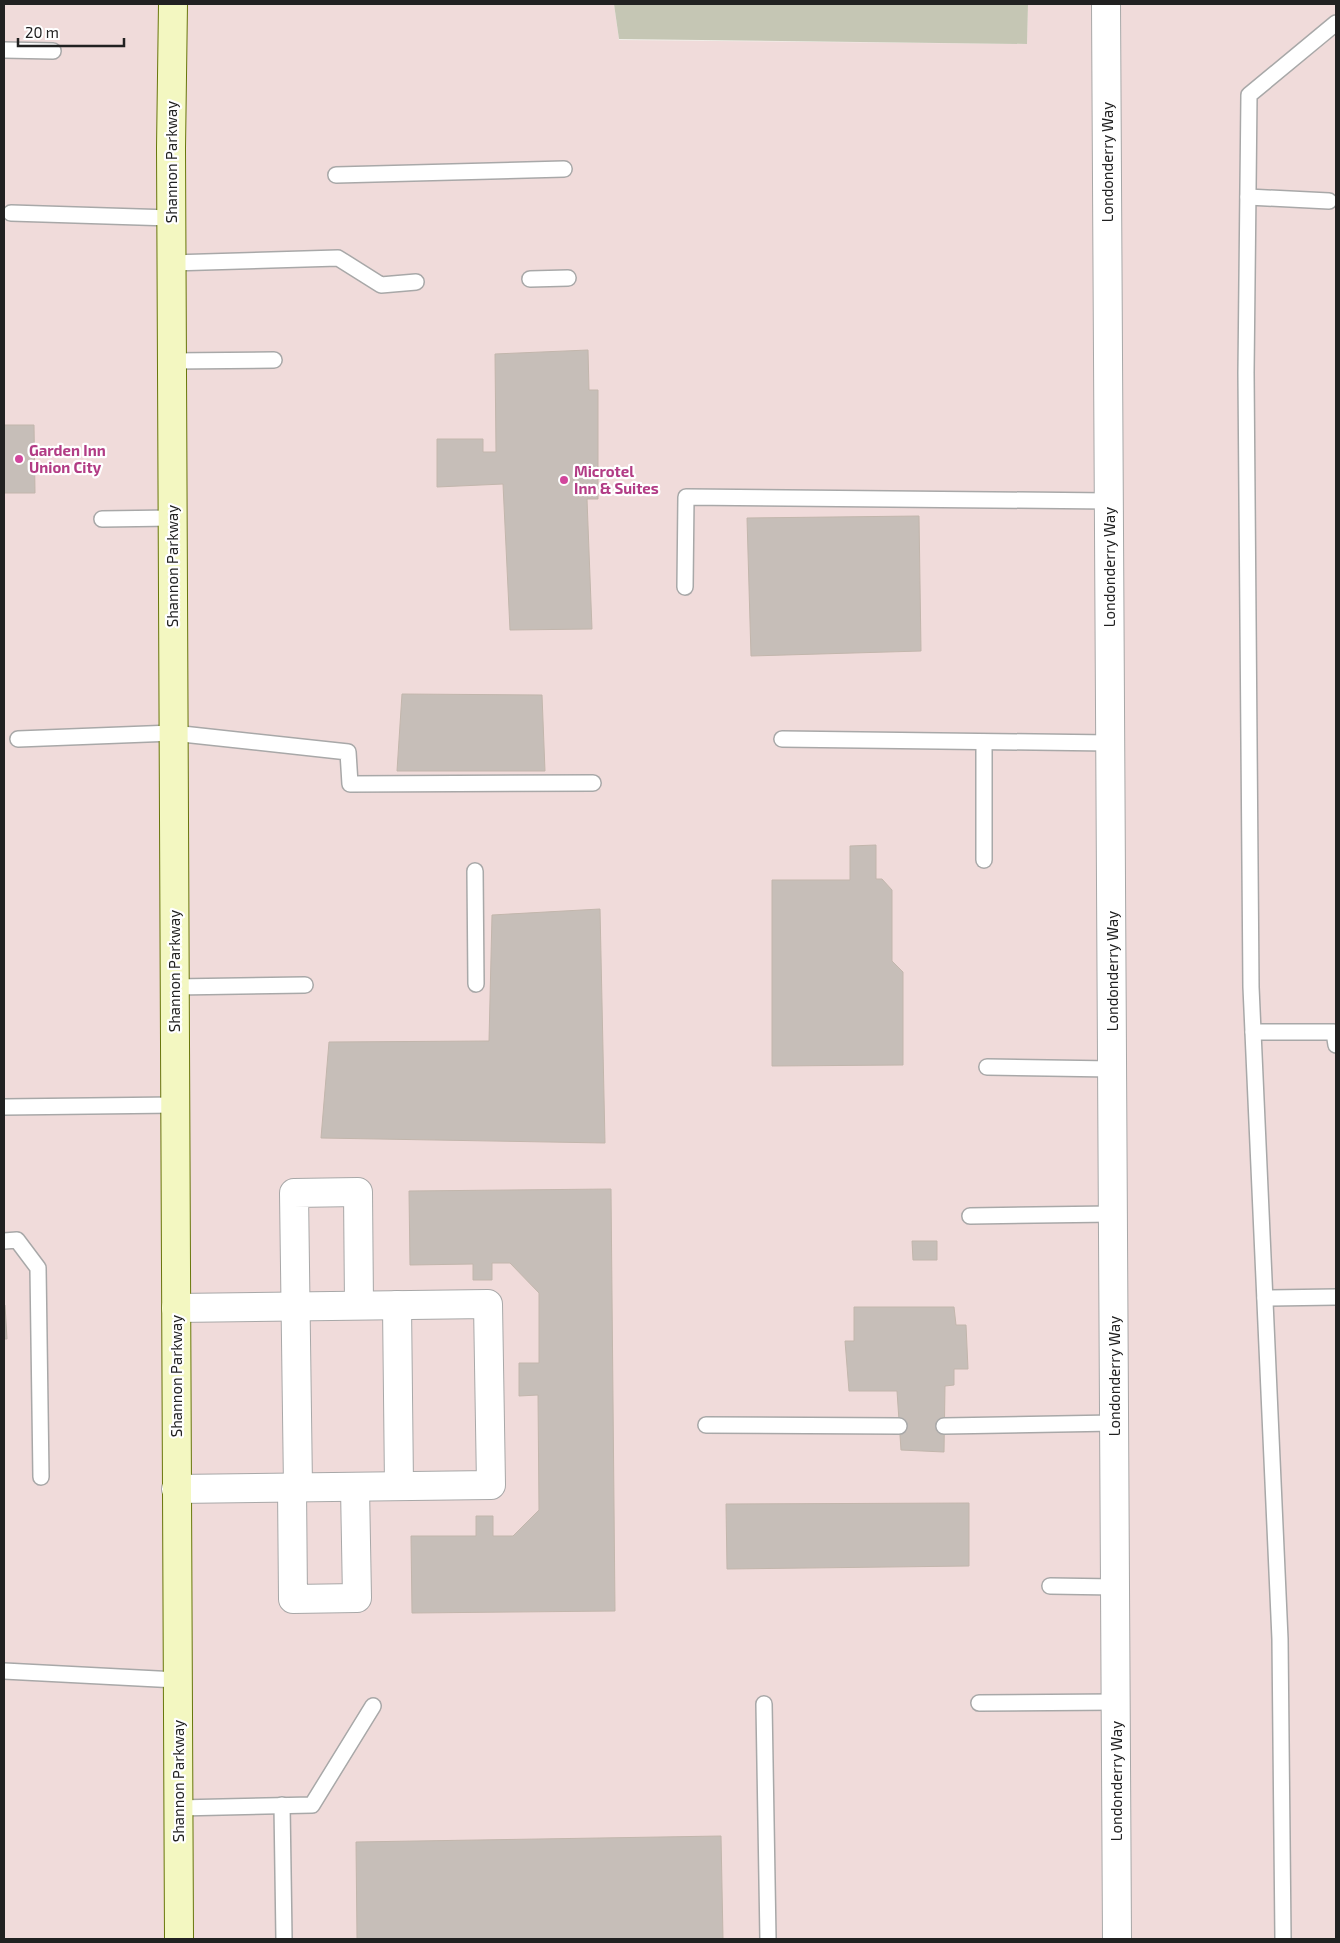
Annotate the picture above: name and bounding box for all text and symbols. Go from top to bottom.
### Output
scale bar [18,15,124,47]
text: 20 m [25,23,59,41]
street label: Shannon Parkway [162,101,180,223]
street label: Londonderry Way [1098,102,1116,222]
place label: Garden Inn Union City [29,441,106,477]
marker: Garden Inn Union City [13,453,25,465]
place label: Microtel Inn & Suites [574,462,659,497]
marker: Microtel Inn & Suites [558,474,570,486]
street label: Shannon Parkway [163,505,181,627]
street label: Londonderry Way [1100,507,1118,627]
street label: Shannon Parkway [165,910,183,1032]
street label: Londonderry Way [1103,911,1121,1031]
street label: Shannon Parkway [167,1315,185,1437]
street label: Londonderry Way [1105,1316,1123,1436]
street label: Shannon Parkway [169,1720,187,1842]
street label: Londonderry Way [1107,1721,1125,1841]

